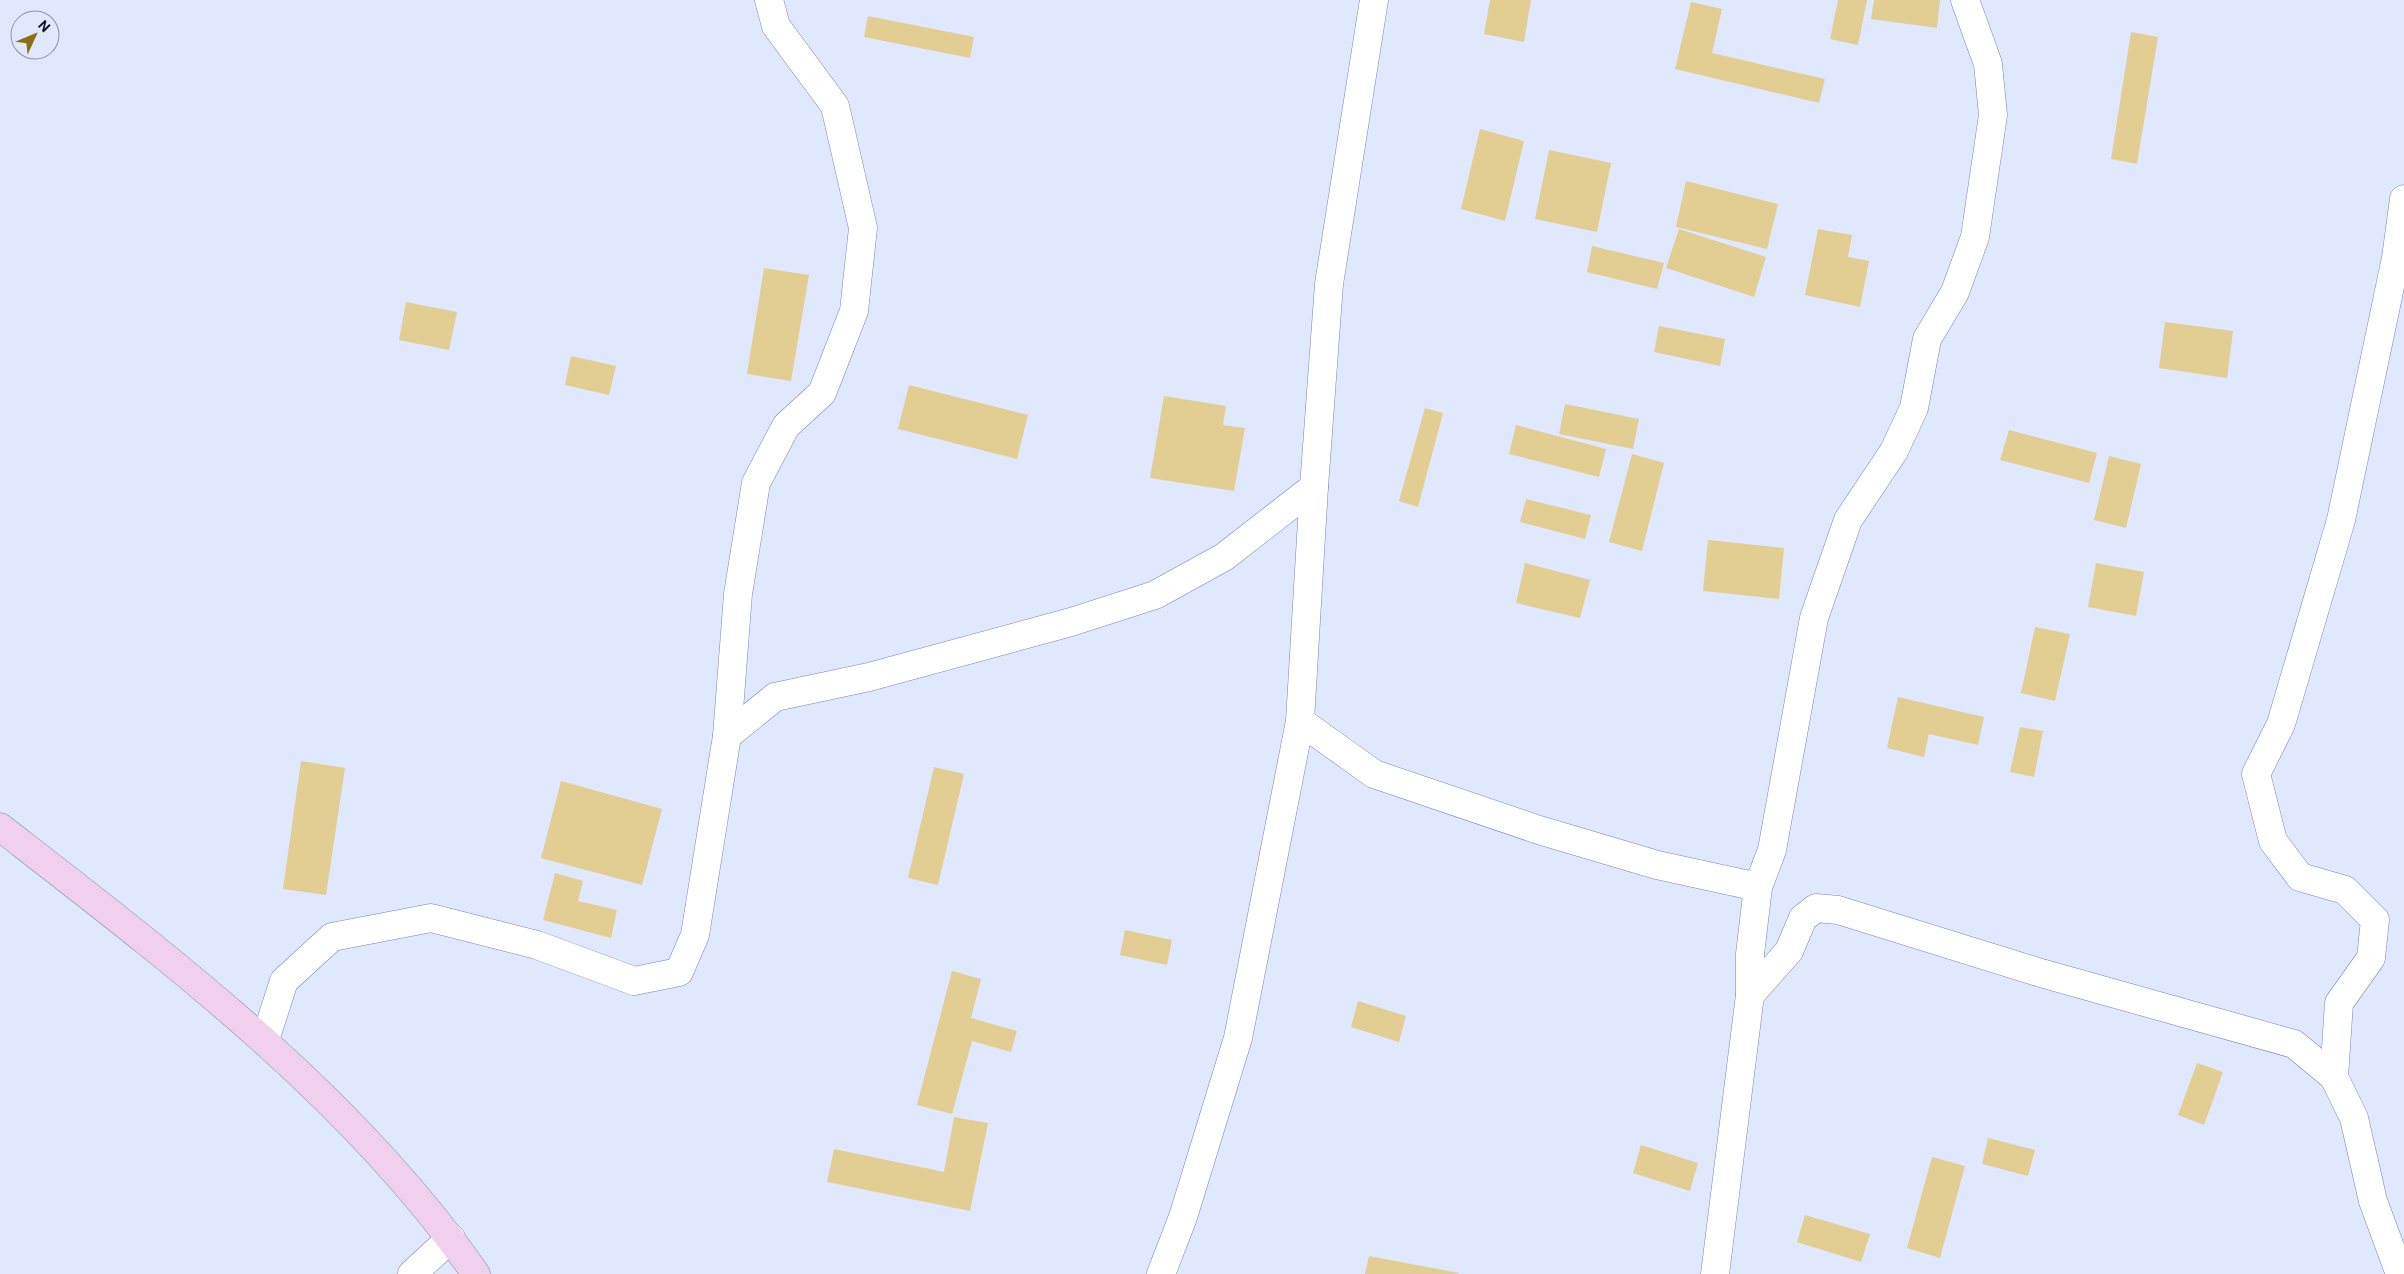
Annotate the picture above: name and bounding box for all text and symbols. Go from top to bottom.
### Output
north arrow [10,10,60,60]
text: N [35,17,54,35]

